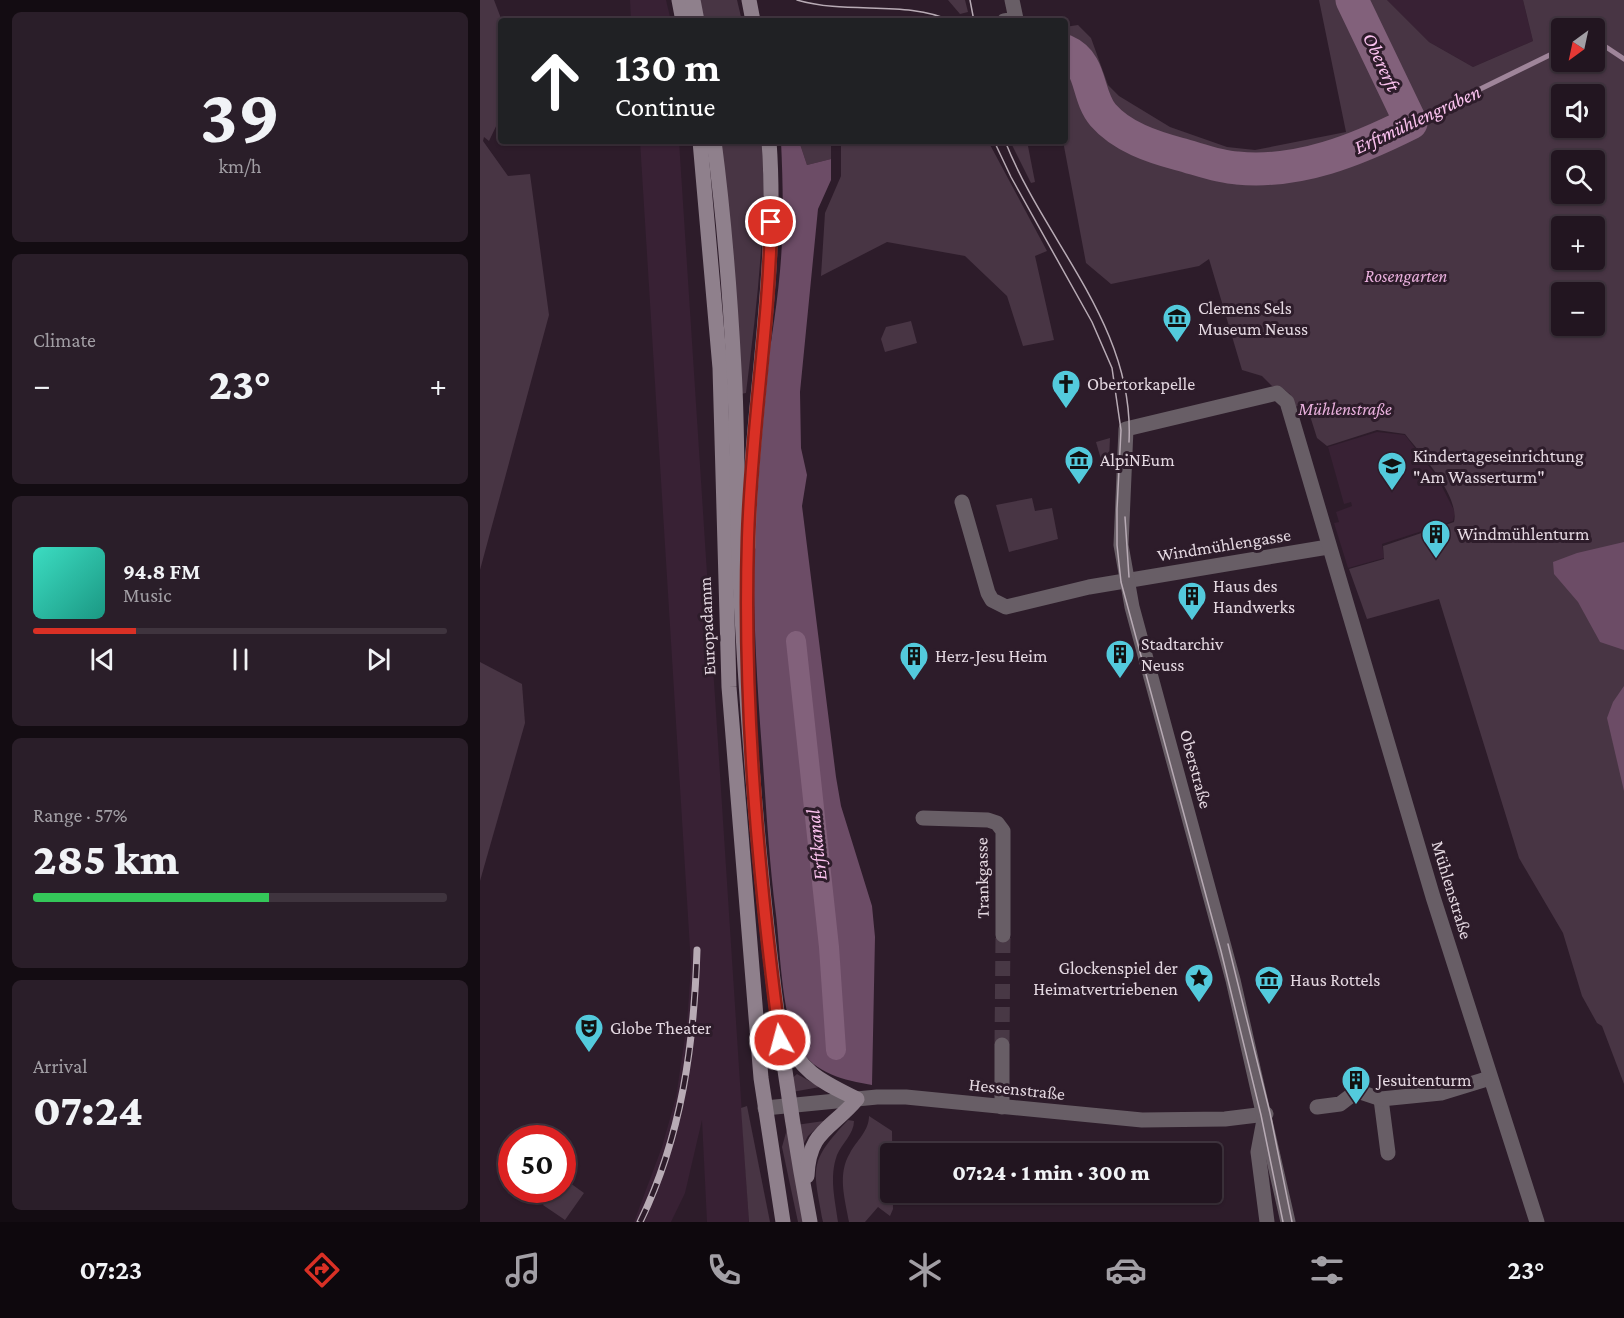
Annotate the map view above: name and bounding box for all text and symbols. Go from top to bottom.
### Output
north arrow [1551,18,1605,72]
map controls [1551,18,1605,336]
water label: Obererft [1358,29,1406,96]
icon: ahead [516,42,594,120]
text: 130 m [615,43,720,90]
text: 39 [200,72,280,159]
water label: Erftmühlengraben [1350,80,1484,159]
button: sound [1551,84,1605,138]
text: Continue [615,92,715,122]
button: search [1551,150,1605,204]
text: km/h [218,155,262,177]
pin [745,196,796,247]
icon: arrive [754,205,787,238]
button: + [1551,216,1605,270]
park label: Rosengarten [1365,266,1447,286]
button: − [1551,282,1605,336]
place label: Clemens Sels Museum Neuss [1198,298,1308,339]
museum icon: Clemens Sels Museum Neuss [1161,302,1193,344]
text: Climate [33,329,96,351]
text: 23° [209,359,271,409]
text: − [33,366,50,403]
text: + [430,366,447,403]
church icon: Obertorkapelle [1050,368,1082,410]
place label: Obertorkapelle [1087,374,1195,394]
park label: Mühlenstraße [1297,399,1392,419]
museum icon: AlpiNEum [1063,444,1095,486]
place label: Kindertageseinrichtung "Am Wasserturm" [1413,446,1584,487]
place label: AlpiNEum [1100,450,1175,470]
school or university icon: Kindertageseinrichtung "Am Wasserturm" [1376,450,1408,492]
building icon: Windmühlenturm [1420,518,1452,560]
place label: Windmühlenturm [1457,524,1590,544]
street label: Windmühlengasse [1156,525,1292,565]
text: 94.8 FM [123,559,200,584]
street label: Europadamm [694,576,720,676]
place label: Haus des Handwerks [1213,576,1295,617]
building icon: Haus des Handwerks [1176,580,1208,622]
text: Music [123,584,172,606]
place label: Stadtarchiv Neuss [1141,634,1224,675]
building icon: Stadtarchiv Neuss [1104,638,1136,680]
building icon: Herz-Jesu Heim [898,640,930,682]
icon: previous [86,643,119,676]
icon: pause [224,643,257,676]
icon: next [362,643,395,676]
place label: Herz-Jesu Heim [935,646,1048,666]
street label: Oberstraße [1176,727,1216,811]
text: Range · 57% [33,804,127,826]
water label: Erftkanal [801,807,832,882]
text: 285 km [33,834,179,884]
street label: Trankgasse [971,837,993,919]
street label: Mühlenstraße [1428,838,1476,942]
place label: Glockenspiel der Heimatvertriebenen [1033,958,1179,999]
place icon: Glockenspiel der Heimatvertriebenen [1183,962,1215,1004]
museum icon: Haus Rottels [1253,964,1285,1006]
place label: Haus Rottels [1290,970,1380,990]
position arrow [748,1008,812,1072]
theatre icon: Globe Theater [573,1012,605,1054]
place label: Globe Theater [610,1018,712,1038]
text: Arrival [33,1055,87,1077]
building icon: Jesuitenturm [1340,1064,1372,1106]
place label: Jesuitenturm [1375,1070,1472,1090]
street label: Hessenstraße [968,1074,1066,1104]
text: 07:24 [33,1085,143,1135]
speed limit sign: 50 [498,1125,576,1203]
text: 07:24 · 1 min · 300 m [952,1160,1150,1185]
icon: directions [301,1249,343,1291]
icon: music [502,1249,544,1291]
icon: phone [703,1249,745,1291]
icon: climate [904,1249,946,1291]
icon: car [1105,1249,1147,1291]
icon: filters [1306,1249,1348,1291]
text: 07:23 [80,1255,142,1285]
text: 23° [1508,1255,1544,1285]

